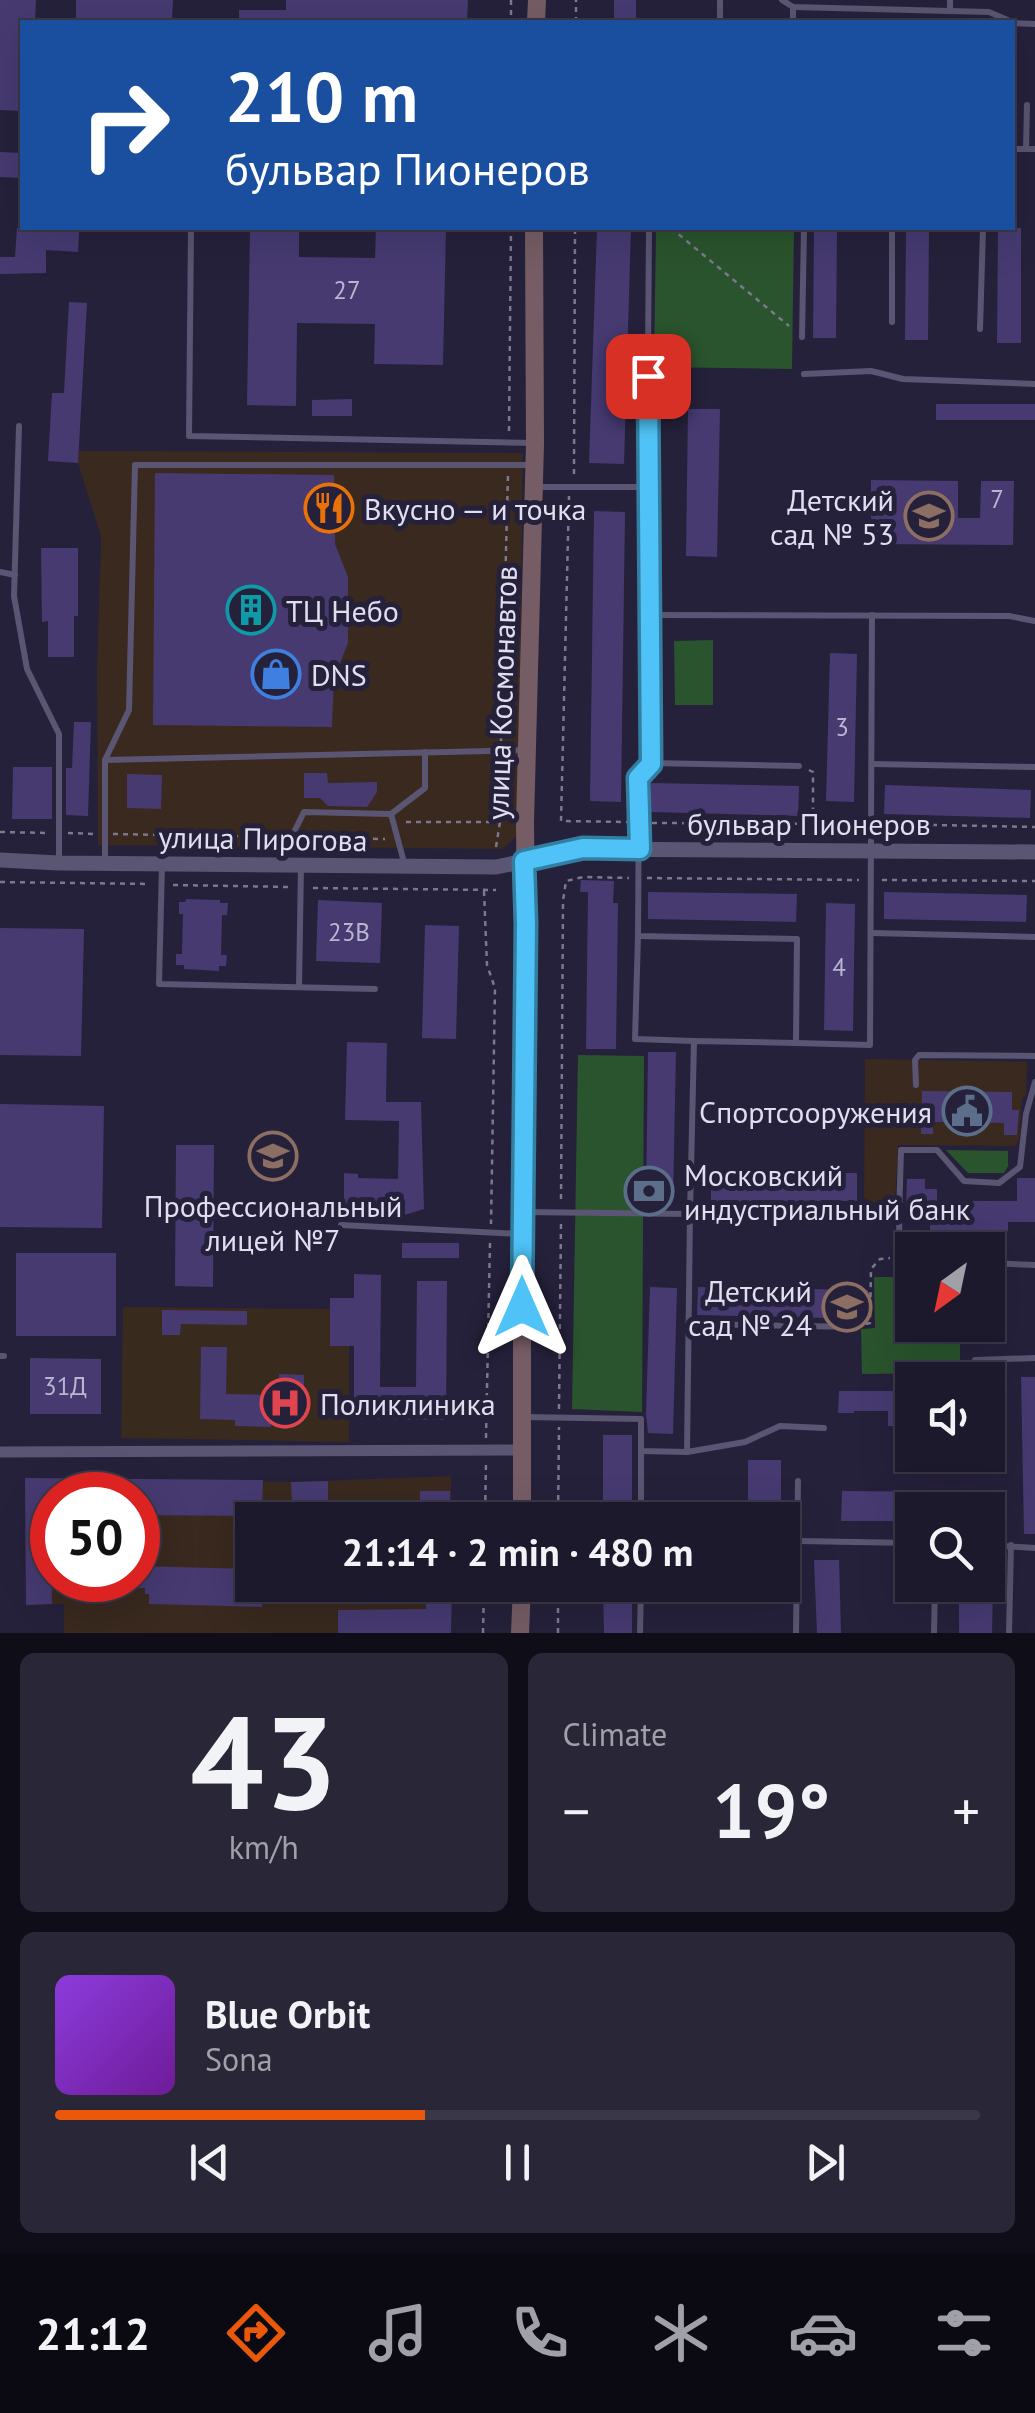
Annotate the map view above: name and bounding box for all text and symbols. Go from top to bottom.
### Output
text: 210 m [225,51,418,141]
icon: right [60,60,190,190]
text: бульвар Пионеров [225,139,590,197]
house number: 27 [333,274,361,306]
pin [606,334,691,419]
icon: arrive [621,349,676,404]
place label: Детский сад № 53 [770,480,894,553]
restaurant icon: Вкусно — и точка [303,482,355,534]
house number: 7 [990,483,1004,515]
place label: Вкусно — и точка [364,489,586,528]
school or university icon: Детский сад № 53 [903,490,955,542]
street label: улица Космонавтов [477,565,525,821]
building icon: ТЦ Небо [225,584,277,636]
place label: ТЦ Небо [286,591,399,630]
shop icon: DNS [250,648,302,700]
place label: DNS [311,655,367,694]
house number: 3 [835,711,849,743]
street label: бульвар Пионеров [687,804,931,843]
street label: улица Пирогова [158,817,368,859]
house number: 23В [328,916,370,948]
house number: 4 [832,951,846,983]
public building icon: Спортсооружения [941,1085,993,1137]
place label: Спортсооружения [699,1092,932,1131]
school or university icon: Профессиональный лицей №7 [247,1130,299,1182]
place label: Московский индустриальный банк [684,1155,971,1228]
bank icon: Московский индустриальный банк [623,1165,675,1217]
place label: Профессиональный лицей №7 [144,1186,402,1259]
north arrow [895,1232,1005,1342]
map controls [895,1232,1005,1602]
position arrow [470,1255,574,1359]
place label: Детский сад № 24 [688,1271,812,1344]
school or university icon: Детский сад № 24 [821,1281,873,1333]
button: sound [895,1362,1005,1472]
house number: 31Д [43,1370,87,1402]
hospital icon: Поликлиника [259,1377,311,1429]
place label: Поликлиника [320,1384,496,1423]
speed limit sign: 50 [30,1472,160,1602]
button: search [895,1492,1005,1602]
text: 21:14 · 2 min · 480 m [342,1527,693,1576]
text: 43 [190,1677,337,1845]
text: Climate [563,1713,667,1755]
text: 19° [712,1762,830,1859]
text: − [563,1775,590,1846]
text: + [952,1775,980,1846]
text: km/h [229,1826,299,1868]
text: Blue Orbit [205,1989,370,2038]
text: Sona [205,2038,273,2080]
icon: previous [182,2135,237,2190]
icon: pause [490,2135,545,2190]
icon: next [798,2135,853,2190]
icon: directions [221,2298,291,2368]
icon: music [363,2298,433,2368]
icon: phone [505,2298,575,2368]
icon: climate [646,2298,716,2368]
icon: car [788,2298,858,2368]
icon: filters [929,2298,999,2368]
text: 21:12 [36,2304,150,2362]

